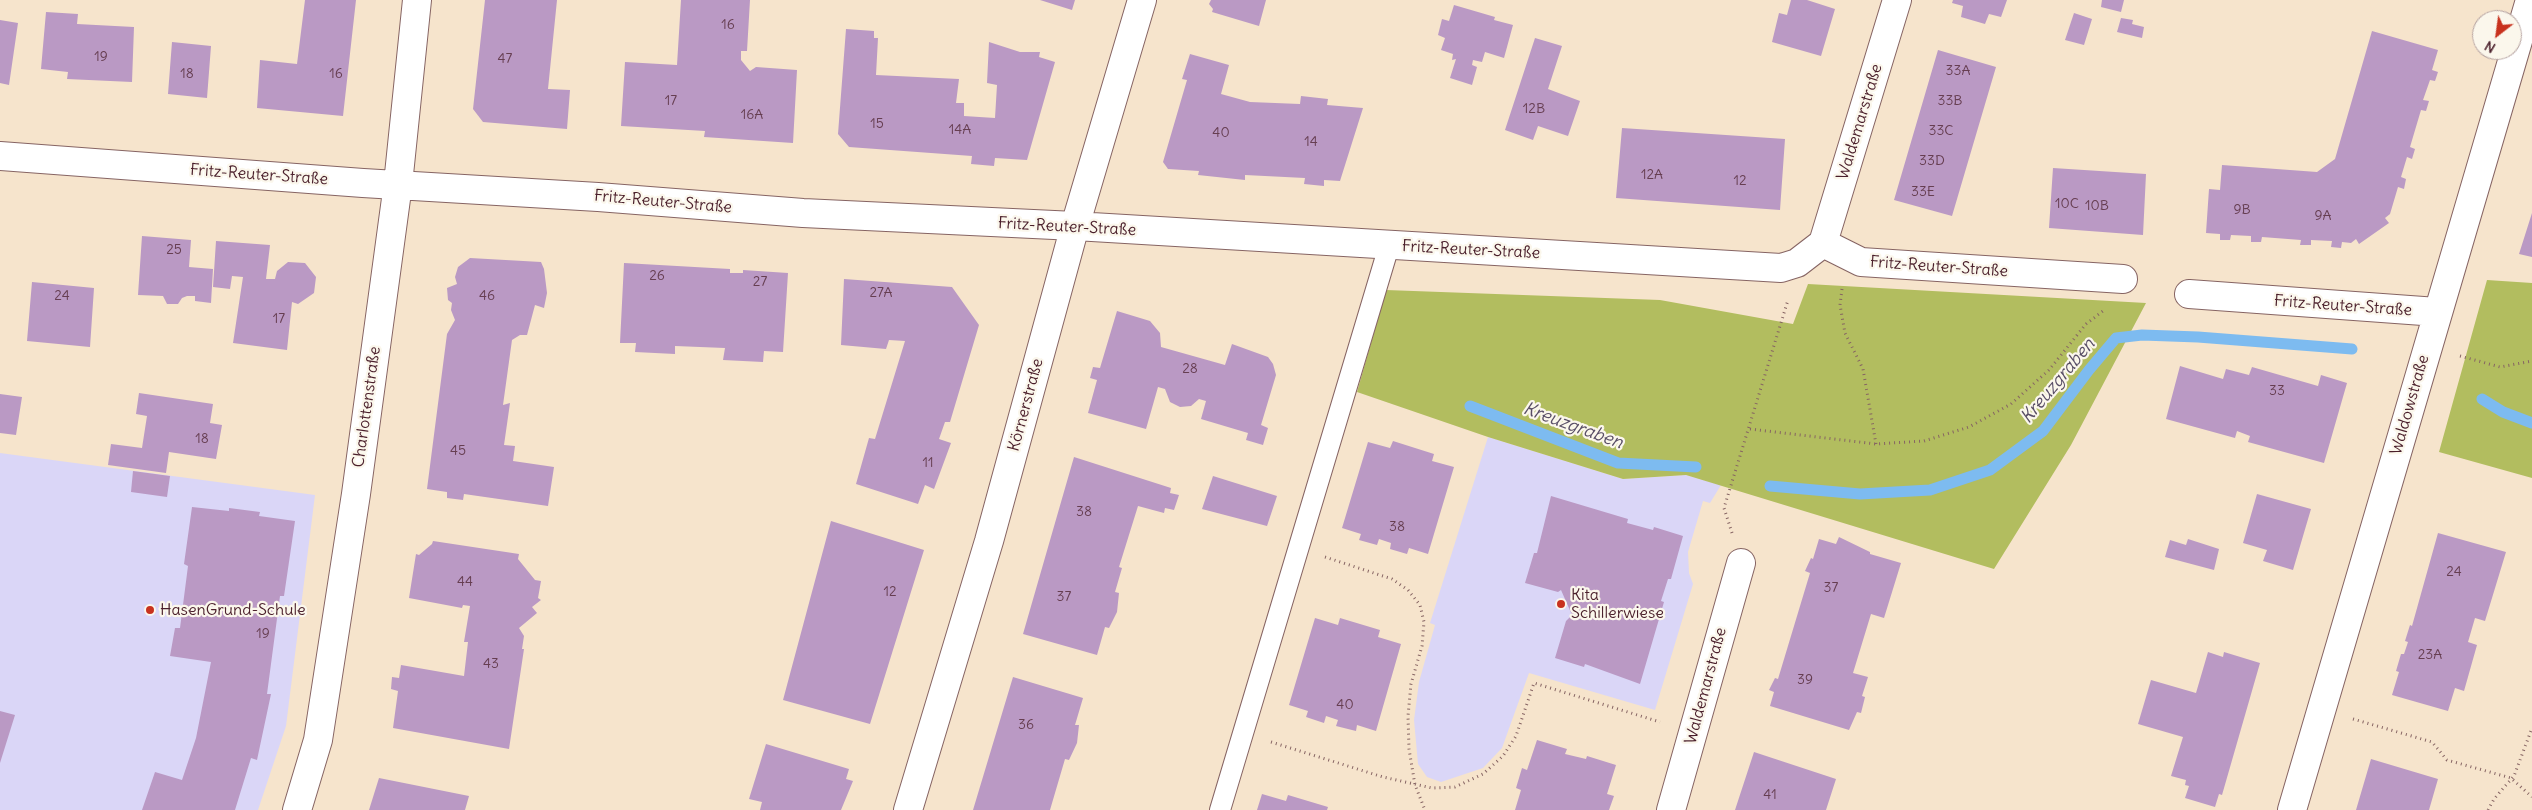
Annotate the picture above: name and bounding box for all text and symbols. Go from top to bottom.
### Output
north arrow [2472,10,2522,60]
house number: 16 [721,17,735,33]
text: N [2481,37,2499,57]
house number: 19 [94,49,108,65]
house number: 47 [498,51,512,67]
street label: Waldemarstraße [1833,62,1887,182]
house number: 33A [1946,63,1970,79]
house number: 18 [180,66,194,82]
house number: 16 [329,66,343,82]
house number: 17 [665,93,677,109]
house number: 33B [1937,93,1963,109]
house number: 12B [1523,101,1545,117]
house number: 16A [741,107,763,123]
house number: 15 [870,116,884,132]
house number: 14A [949,122,971,138]
house number: 33C [1928,123,1954,139]
house number: 40 [1212,125,1230,141]
house number: 14 [1304,134,1318,150]
house number: 33D [1919,153,1945,169]
street label: Fritz-Reuter-Straße [189,161,329,189]
house number: 12A [1641,167,1663,183]
house number: 12 [1733,173,1747,189]
house number: 33E [1911,184,1935,200]
street label: Fritz-Reuter-Straße [593,186,733,218]
house number: 10C [2055,196,2079,212]
house number: 10B [2085,198,2109,214]
house number: 9B [2233,202,2251,218]
house number: 9A [2314,208,2332,224]
street label: Fritz-Reuter-Straße [997,214,1137,240]
street label: Fritz-Reuter-Straße [1401,237,1541,263]
house number: 25 [166,242,182,258]
street label: Fritz-Reuter-Straße [1869,253,2009,281]
house number: 26 [649,268,665,284]
house number: 27 [753,274,767,290]
house number: 27A [869,285,893,301]
house number: 24 [54,288,70,304]
house number: 46 [479,288,495,304]
street label: Fritz-Reuter-Straße [2273,292,2413,320]
house number: 17 [273,311,285,327]
water label: Kreuzgraben [2016,334,2100,428]
street label: Charlottenstraße [349,345,385,469]
street label: Waldowstraße [2387,353,2433,457]
street label: Körnerstraße [1004,357,1048,453]
house number: 28 [1182,361,1198,377]
house number: 33 [2269,383,2285,399]
water label: Kreuzgraben [1520,398,1626,454]
house number: 18 [195,431,209,447]
house number: 45 [450,443,466,459]
house number: 11 [922,455,934,471]
house number: 38 [1076,504,1092,520]
house number: 38 [1389,519,1405,535]
house number: 24 [2446,564,2462,580]
house number: 44 [457,574,473,590]
house number: 37 [1824,580,1838,596]
house number: 12 [883,584,897,600]
place label: Kita Schillerwiese [1571,585,1664,623]
house number: 37 [1057,589,1071,605]
marker: Kita Schillerwiese [1555,598,1567,610]
place label: HasenGrund-Schule [160,600,306,620]
marker: HasenGrund-Schule [144,604,156,616]
house number: 19 [256,626,270,642]
street label: Waldemarstraße [1681,626,1731,746]
house number: 23A [2418,647,2442,663]
house number: 43 [483,656,499,672]
house number: 39 [1797,672,1813,688]
house number: 40 [1336,697,1354,713]
house number: 36 [1018,717,1034,733]
house number: 41 [1763,787,1777,803]

